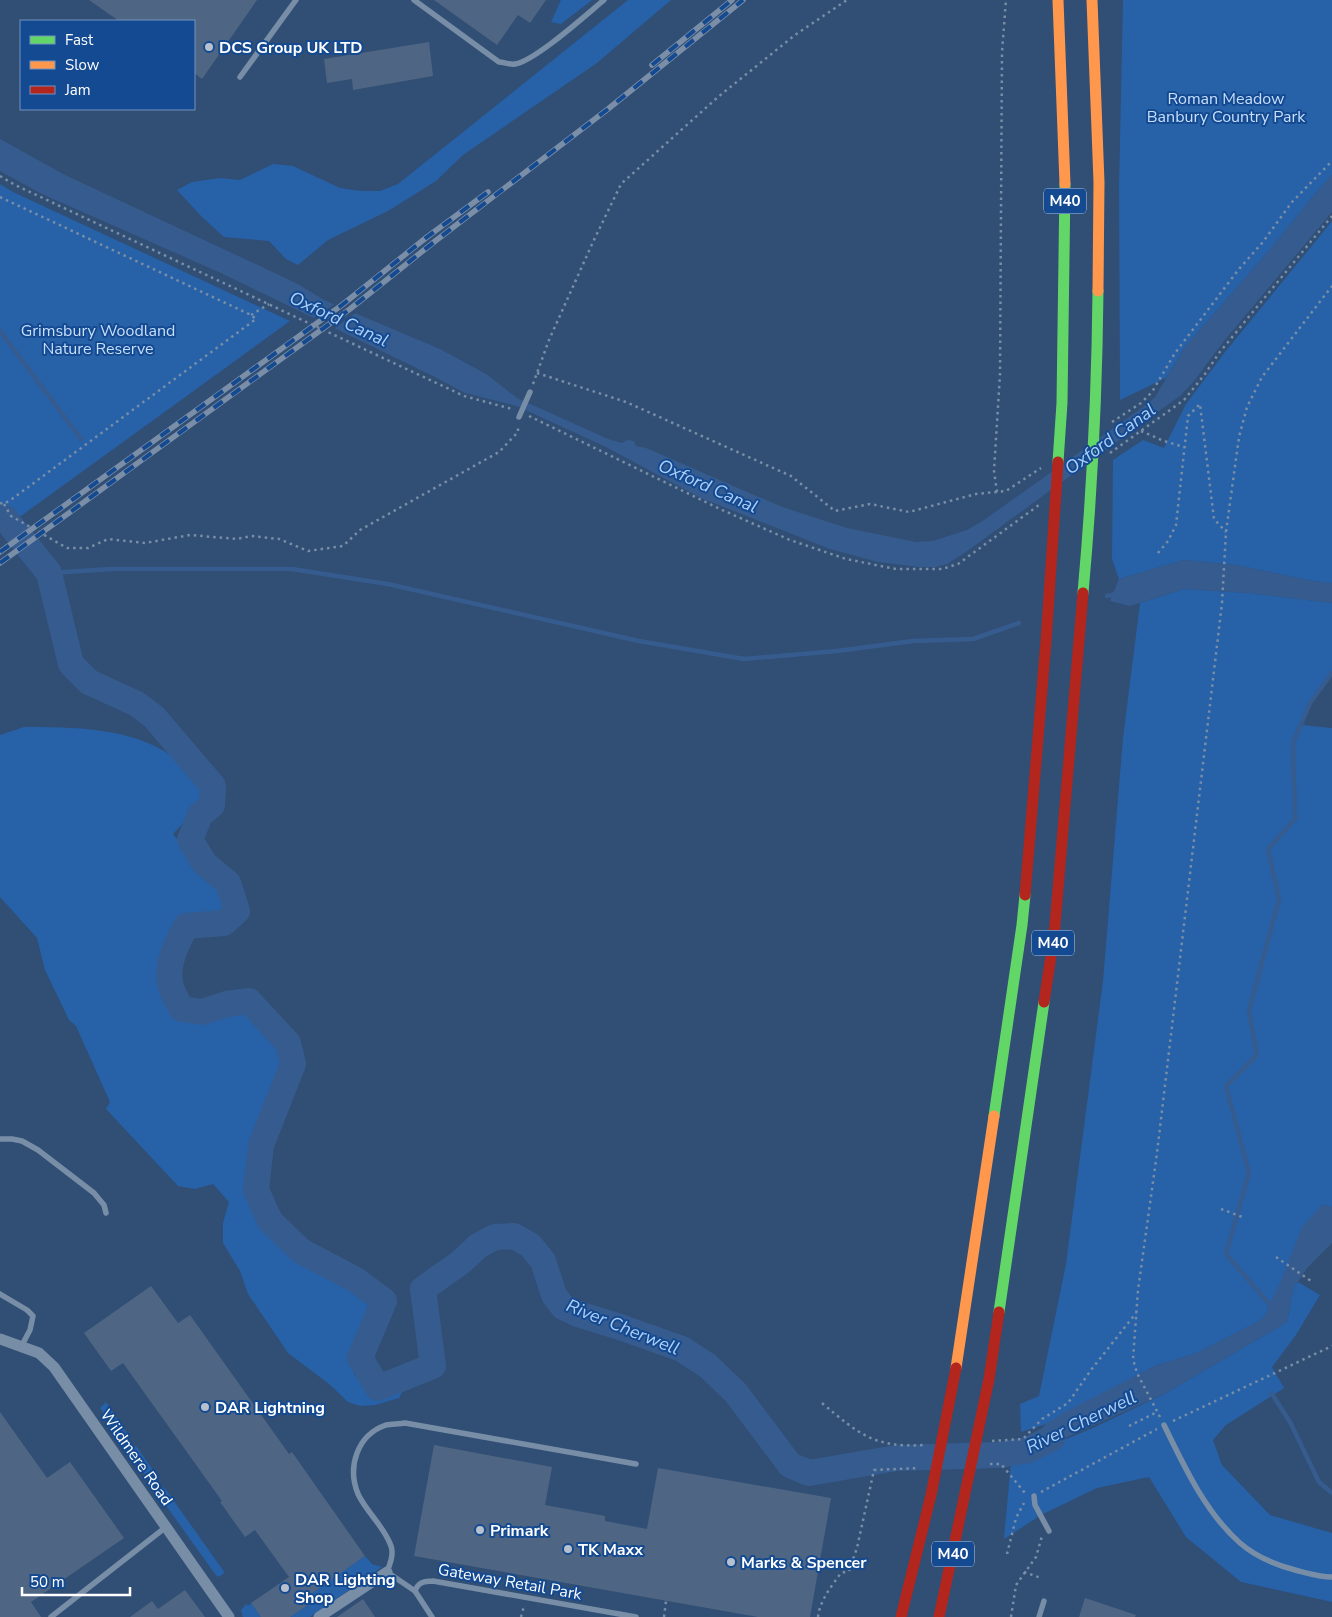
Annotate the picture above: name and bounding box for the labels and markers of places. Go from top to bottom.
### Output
place label: DCS Group UK LTD [219,37,362,59]
marker: DCS Group UK LTD [203,41,215,53]
place label: DAR Lightning [215,1397,325,1419]
marker: DAR Lightning [199,1401,211,1413]
place label: Primark [490,1520,549,1542]
marker: Primark [474,1524,486,1536]
place label: TK Maxx [578,1539,643,1561]
marker: TK Maxx [562,1543,574,1555]
place label: Marks & Spencer [741,1552,867,1574]
marker: Marks & Spencer [725,1556,737,1568]
place label: DAR Lighting Shop [295,1569,396,1609]
marker: DAR Lighting Shop [279,1582,291,1594]

